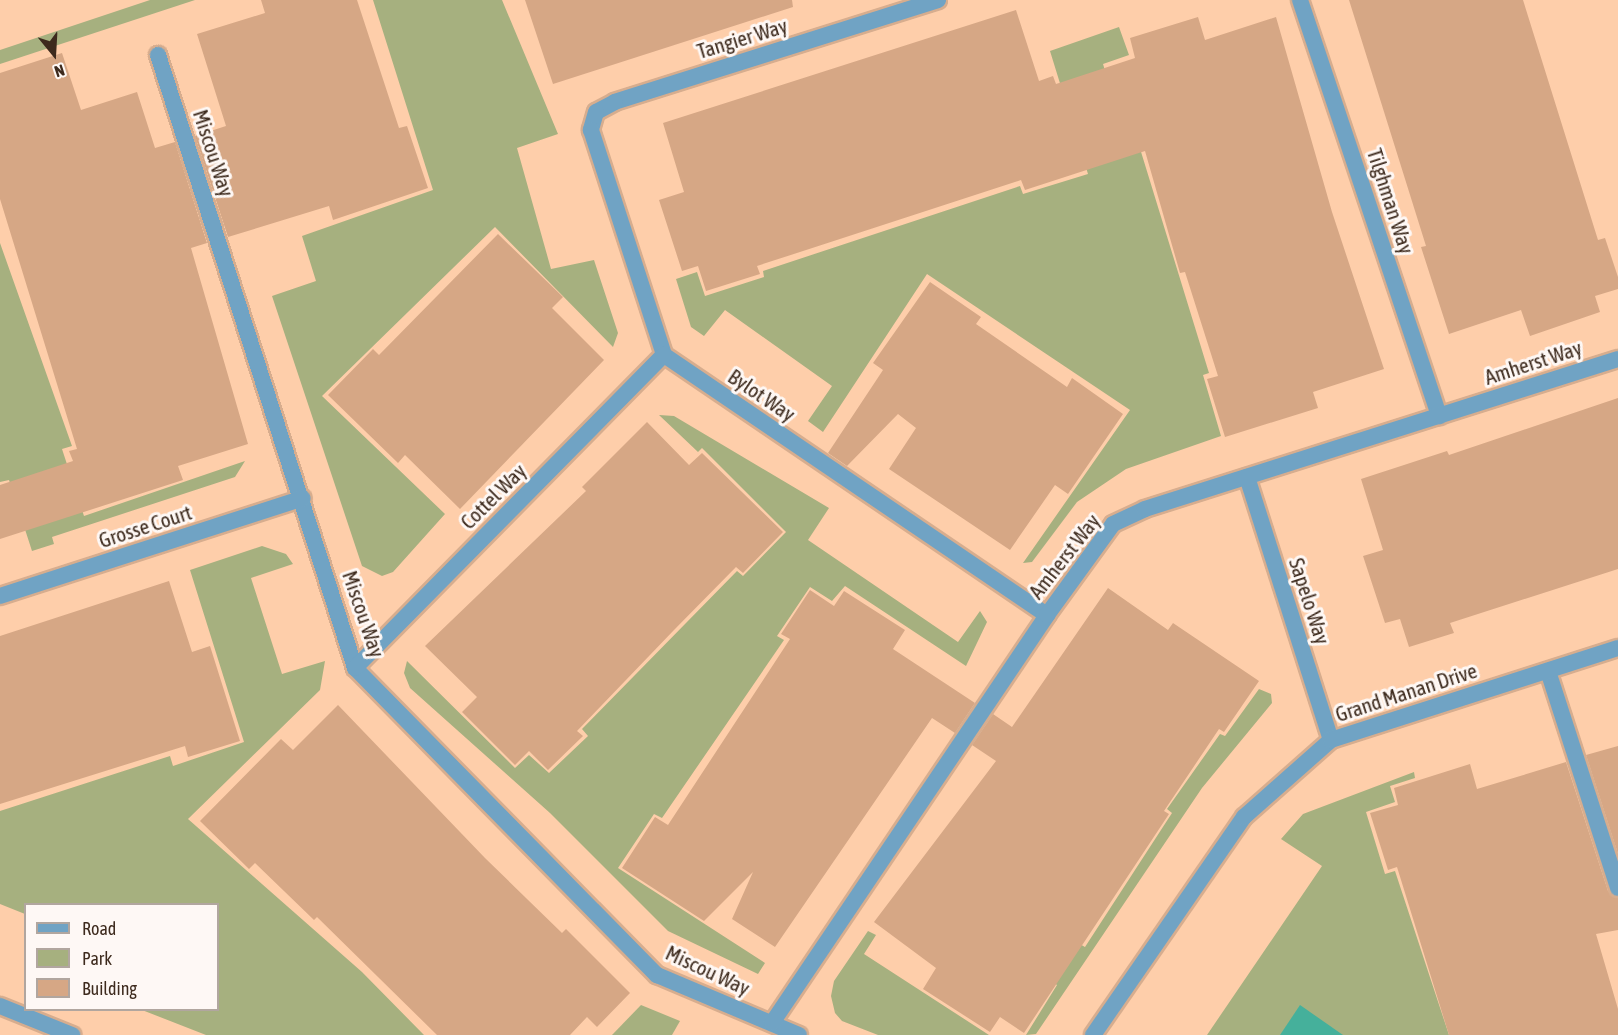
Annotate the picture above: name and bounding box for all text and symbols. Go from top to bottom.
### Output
street label: Tangier Way [694,12,790,64]
north arrow [24,24,84,84]
text: N [52,61,67,81]
street label: Miscou Way [188,106,240,200]
street label: Tilghman Way [1362,145,1420,257]
street label: Amherst Way [1481,334,1585,390]
street label: Bylot Way [724,363,800,427]
street label: Cottel Way [455,458,531,534]
street label: Grosse Court [95,499,195,553]
street label: Amherst Way [1023,509,1105,603]
street label: Sapelo Way [1284,555,1336,647]
street label: Miscou Way [337,567,391,661]
street label: Grand Manan Drive [1332,657,1480,727]
legend [24,903,219,1011]
text: Road [82,918,116,939]
street label: Miscou Way [662,940,754,1000]
text: Park [82,948,112,969]
text: Building [82,978,137,999]

